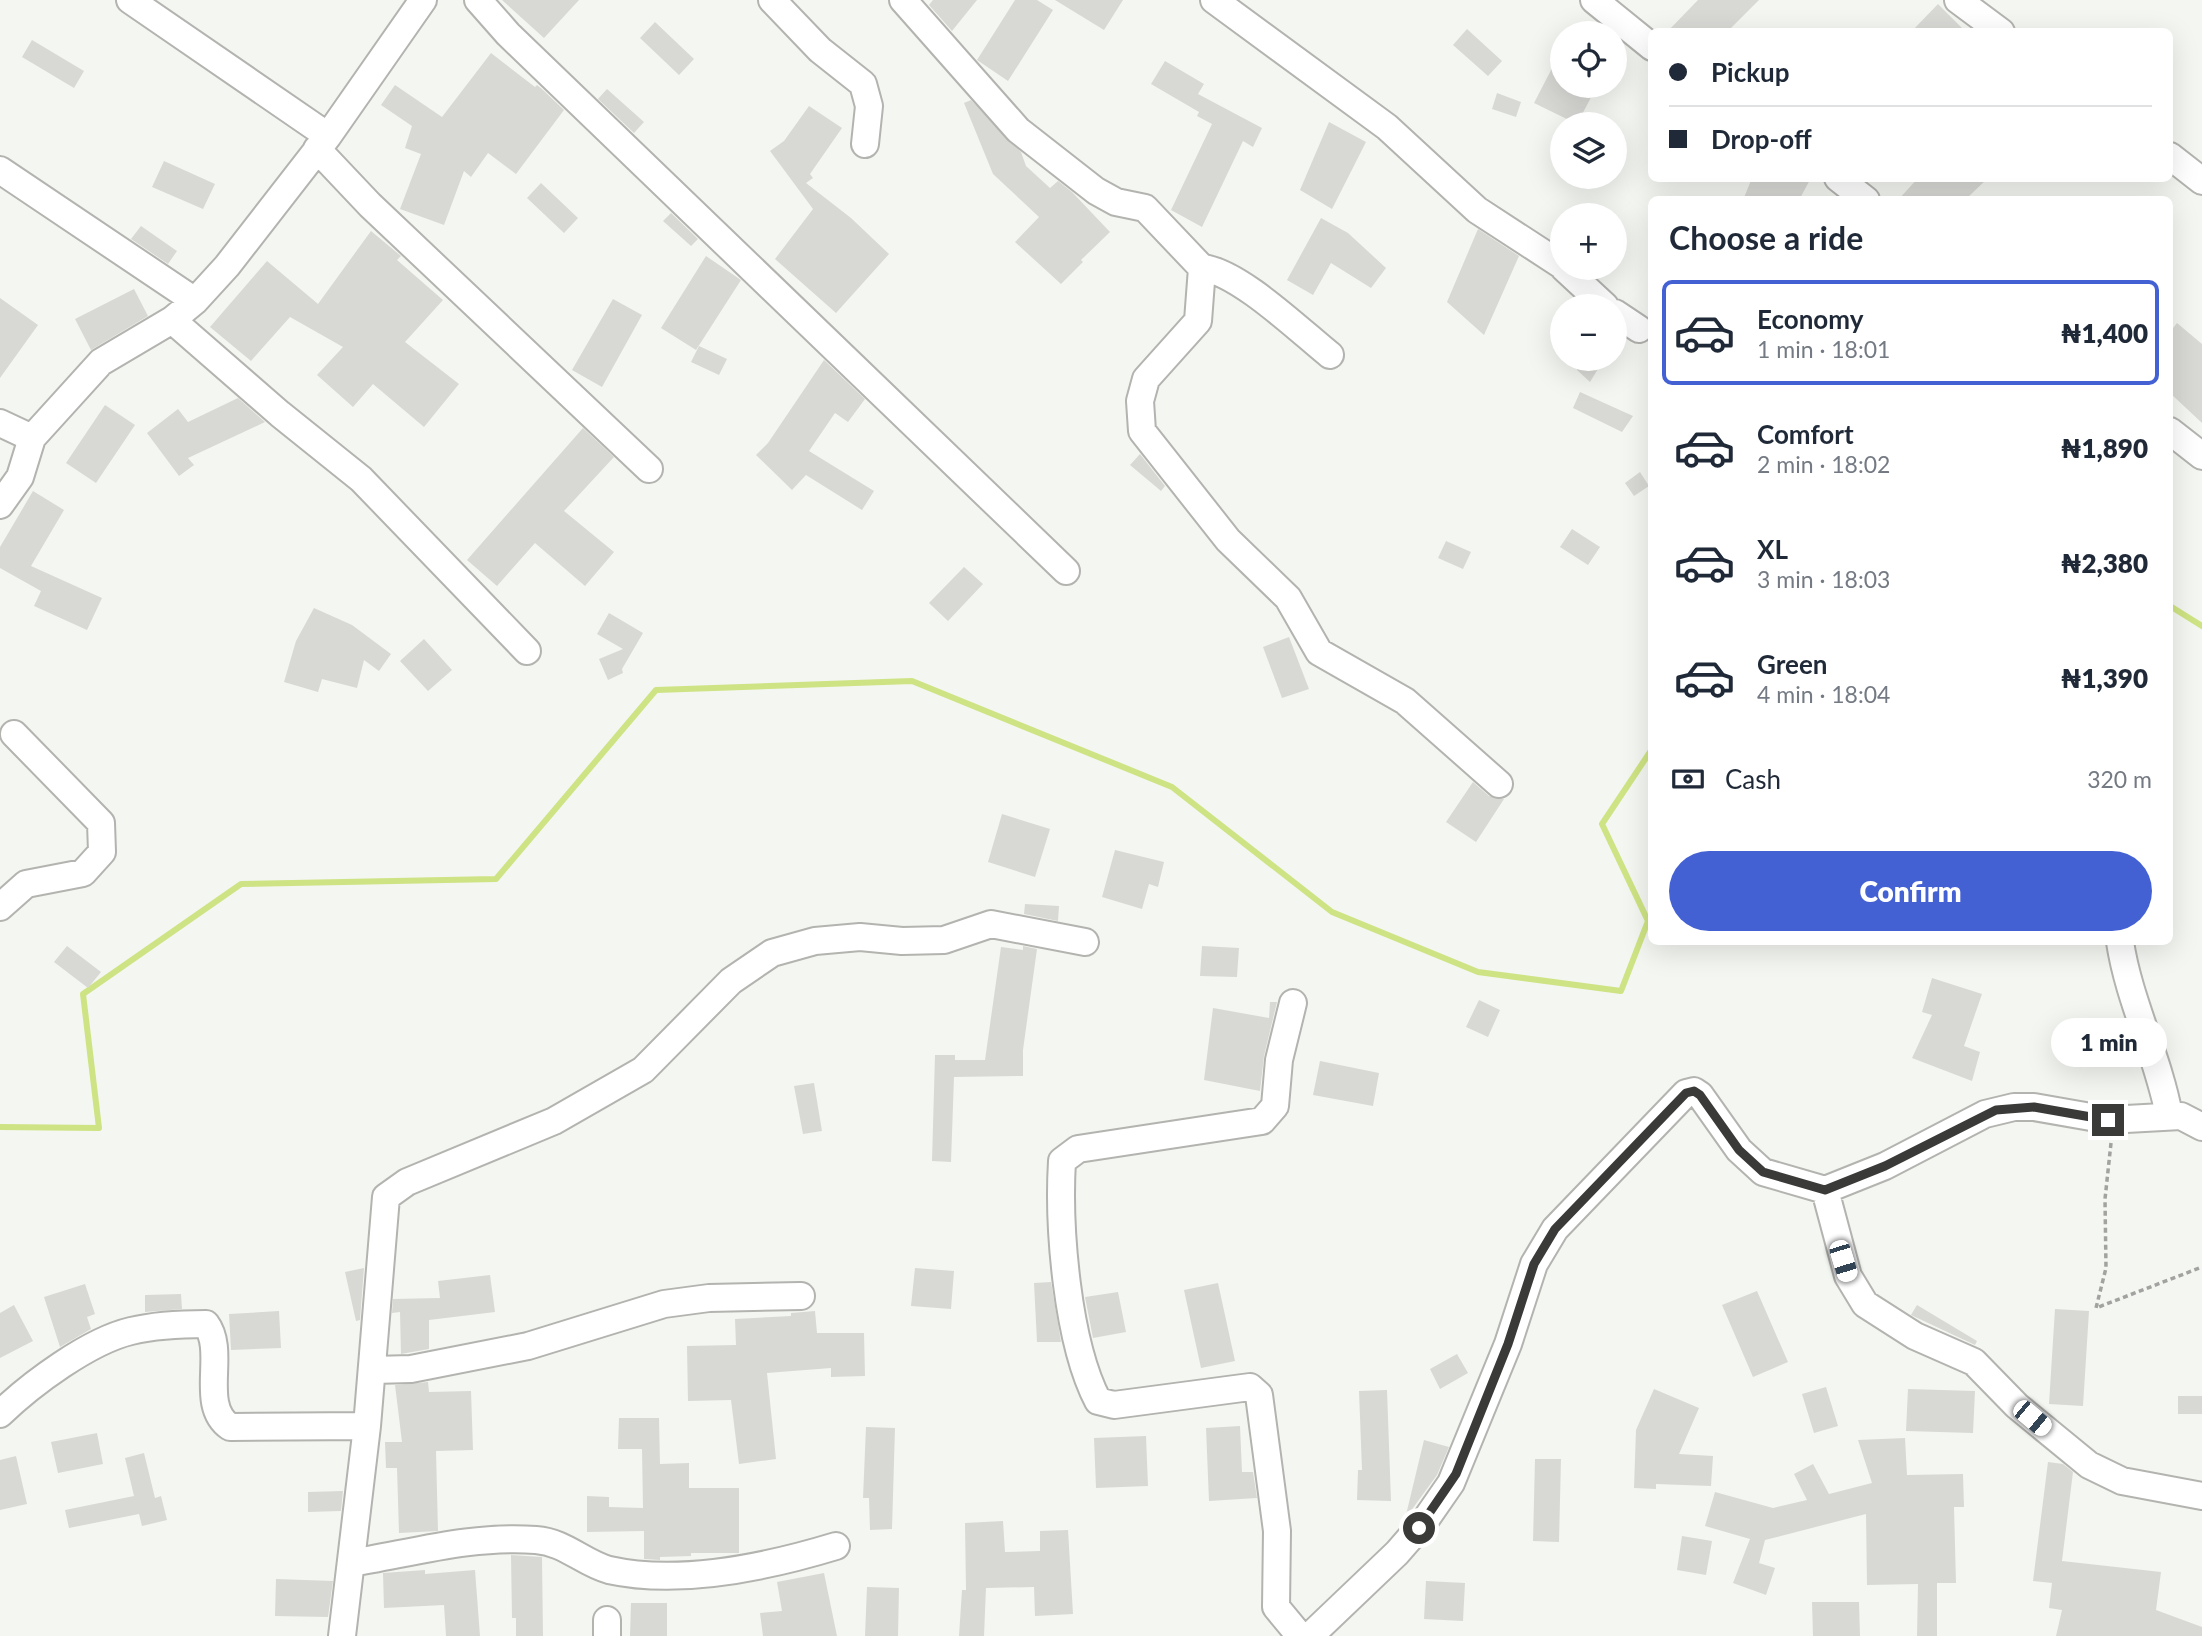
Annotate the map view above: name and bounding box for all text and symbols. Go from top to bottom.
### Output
map controls [1550,21,1627,371]
button: locate [1550,21,1627,98]
text: Pickup [1711,56,1790,88]
button: layers [1550,112,1627,189]
text: Drop-off [1711,123,1812,155]
button: + [1550,203,1627,280]
text: Choose a ride [1669,218,1863,257]
button: − [1550,294,1627,371]
icon: car [1673,301,1736,364]
text: Economy [1757,303,1863,335]
text: ₦1,400 [2061,317,2148,349]
text: 1 min · 18:01 [1757,335,1890,363]
icon: car [1673,416,1736,479]
text: Comfort [1757,418,1854,450]
text: ₦1,890 [2061,432,2148,464]
text: 2 min · 18:02 [1757,450,1890,478]
icon: car [1673,531,1736,594]
text: XL [1757,533,1788,565]
text: ₦2,380 [2061,547,2148,579]
text: 3 min · 18:03 [1757,565,1890,593]
icon: car [1673,646,1736,709]
text: Green [1757,648,1827,680]
text: ₦1,390 [2061,662,2148,694]
text: 4 min · 18:04 [1757,680,1890,708]
icon: cash [1669,760,1707,798]
text: Cash [1725,763,1781,795]
text: 320 m [2087,765,2152,793]
button: Confirm [1669,851,2152,931]
callout: 1 min [2050,1018,2166,1068]
text: 1 min [2080,1028,2138,1056]
route end [2092,1104,2124,1136]
car [1827,1238,1860,1284]
car [2010,1396,2055,1440]
route start [1403,1512,1435,1544]

